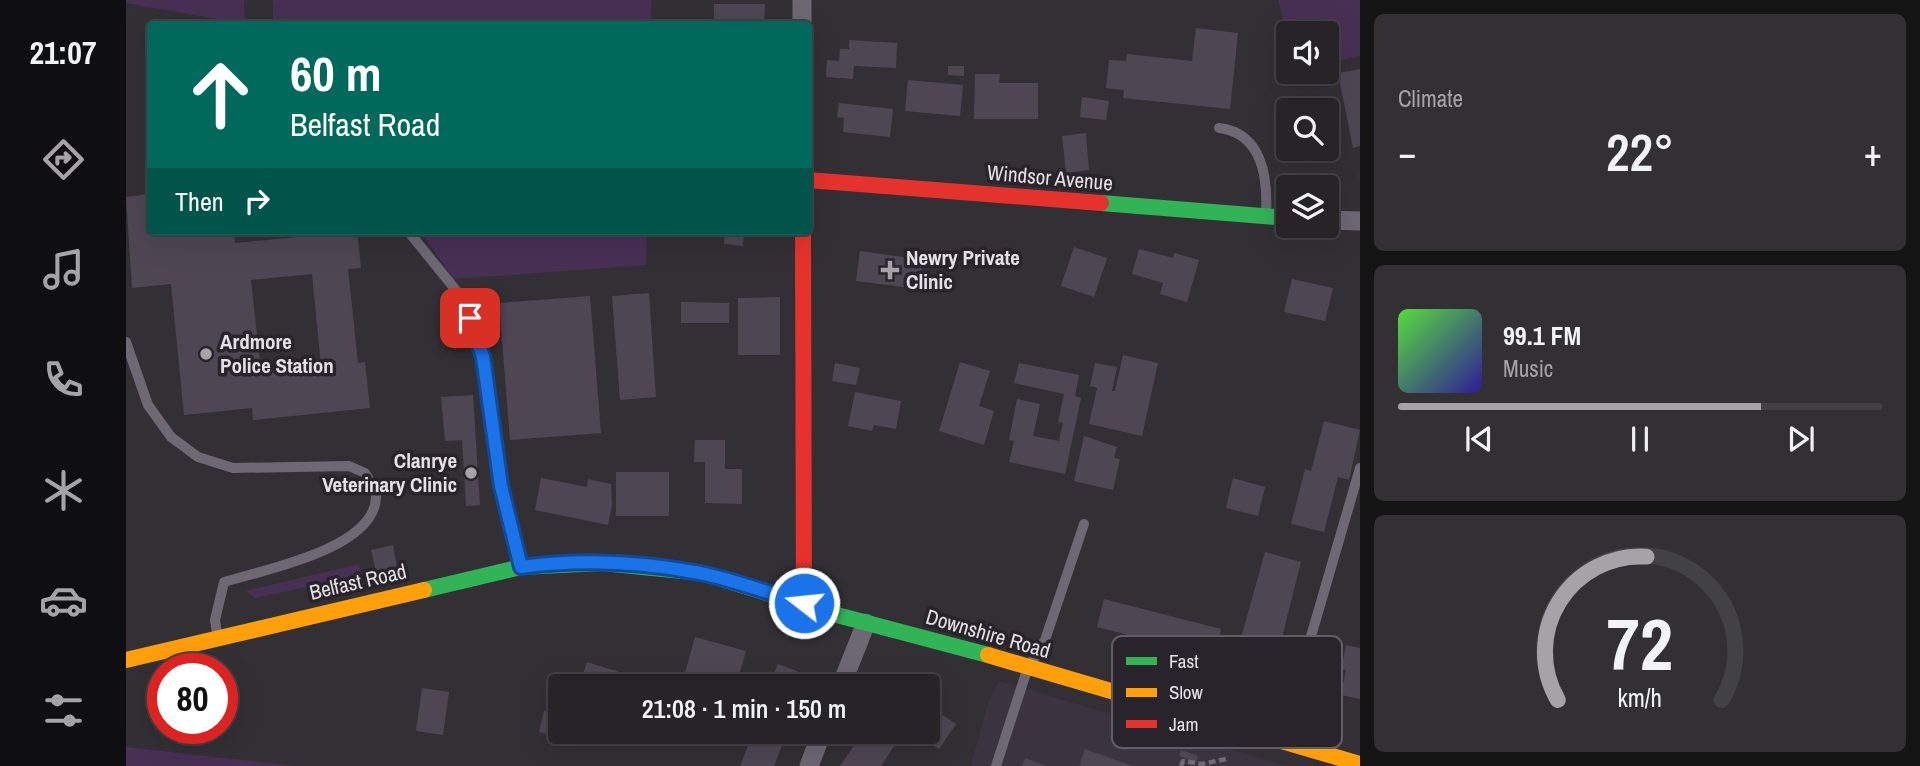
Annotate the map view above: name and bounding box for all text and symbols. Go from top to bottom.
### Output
map controls [1276,21,1339,238]
button: sound [1276,21,1339,84]
text: 21:07 [29,31,97,74]
text: 60 m [290,40,382,106]
icon: ahead [175,49,266,140]
text: Climate [1398,83,1463,114]
button: search [1276,98,1339,161]
text: Belfast Road [290,103,440,146]
text: 22° [1606,117,1674,187]
text: − [1398,127,1416,178]
text: + [1864,127,1882,178]
icon: directions [39,135,88,184]
street label: Windsor Avenue [986,158,1114,197]
button: layers [1276,175,1339,238]
icon: right [238,182,276,220]
text: Then [175,184,224,219]
place label: Newry Private Clinic [906,243,1020,296]
icon: music [39,245,88,294]
marker: Newry Private Clinic [880,260,900,280]
pin [440,288,500,348]
icon: arrive [451,299,489,337]
text: 99.1 FM [1503,318,1581,353]
place label: Ardmore Police Station [220,327,334,380]
marker: Ardmore Police Station [198,346,214,362]
text: Music [1503,353,1553,384]
icon: phone [39,355,88,404]
icon: previous [1460,420,1498,458]
icon: pause [1621,420,1659,458]
icon: next [1782,420,1820,458]
place label: Clanrye Veterinary Clinic [322,446,457,499]
marker: Clanrye Veterinary Clinic [463,465,479,481]
icon: climate [39,466,88,515]
street label: Belfast Road [307,556,409,607]
position arrow [767,566,841,640]
icon: car [39,576,88,625]
text: 72 [1607,595,1673,693]
street label: Downshire Road [923,602,1054,665]
legend [1112,636,1342,748]
text: Fast [1169,648,1199,674]
speed limit sign: 80 [147,653,238,744]
text: Slow [1169,679,1204,705]
text: km/h [1618,680,1662,714]
icon: filters [39,686,88,735]
text: 21:08 · 1 min · 150 m [642,691,846,726]
text: Jam [1169,711,1198,737]

